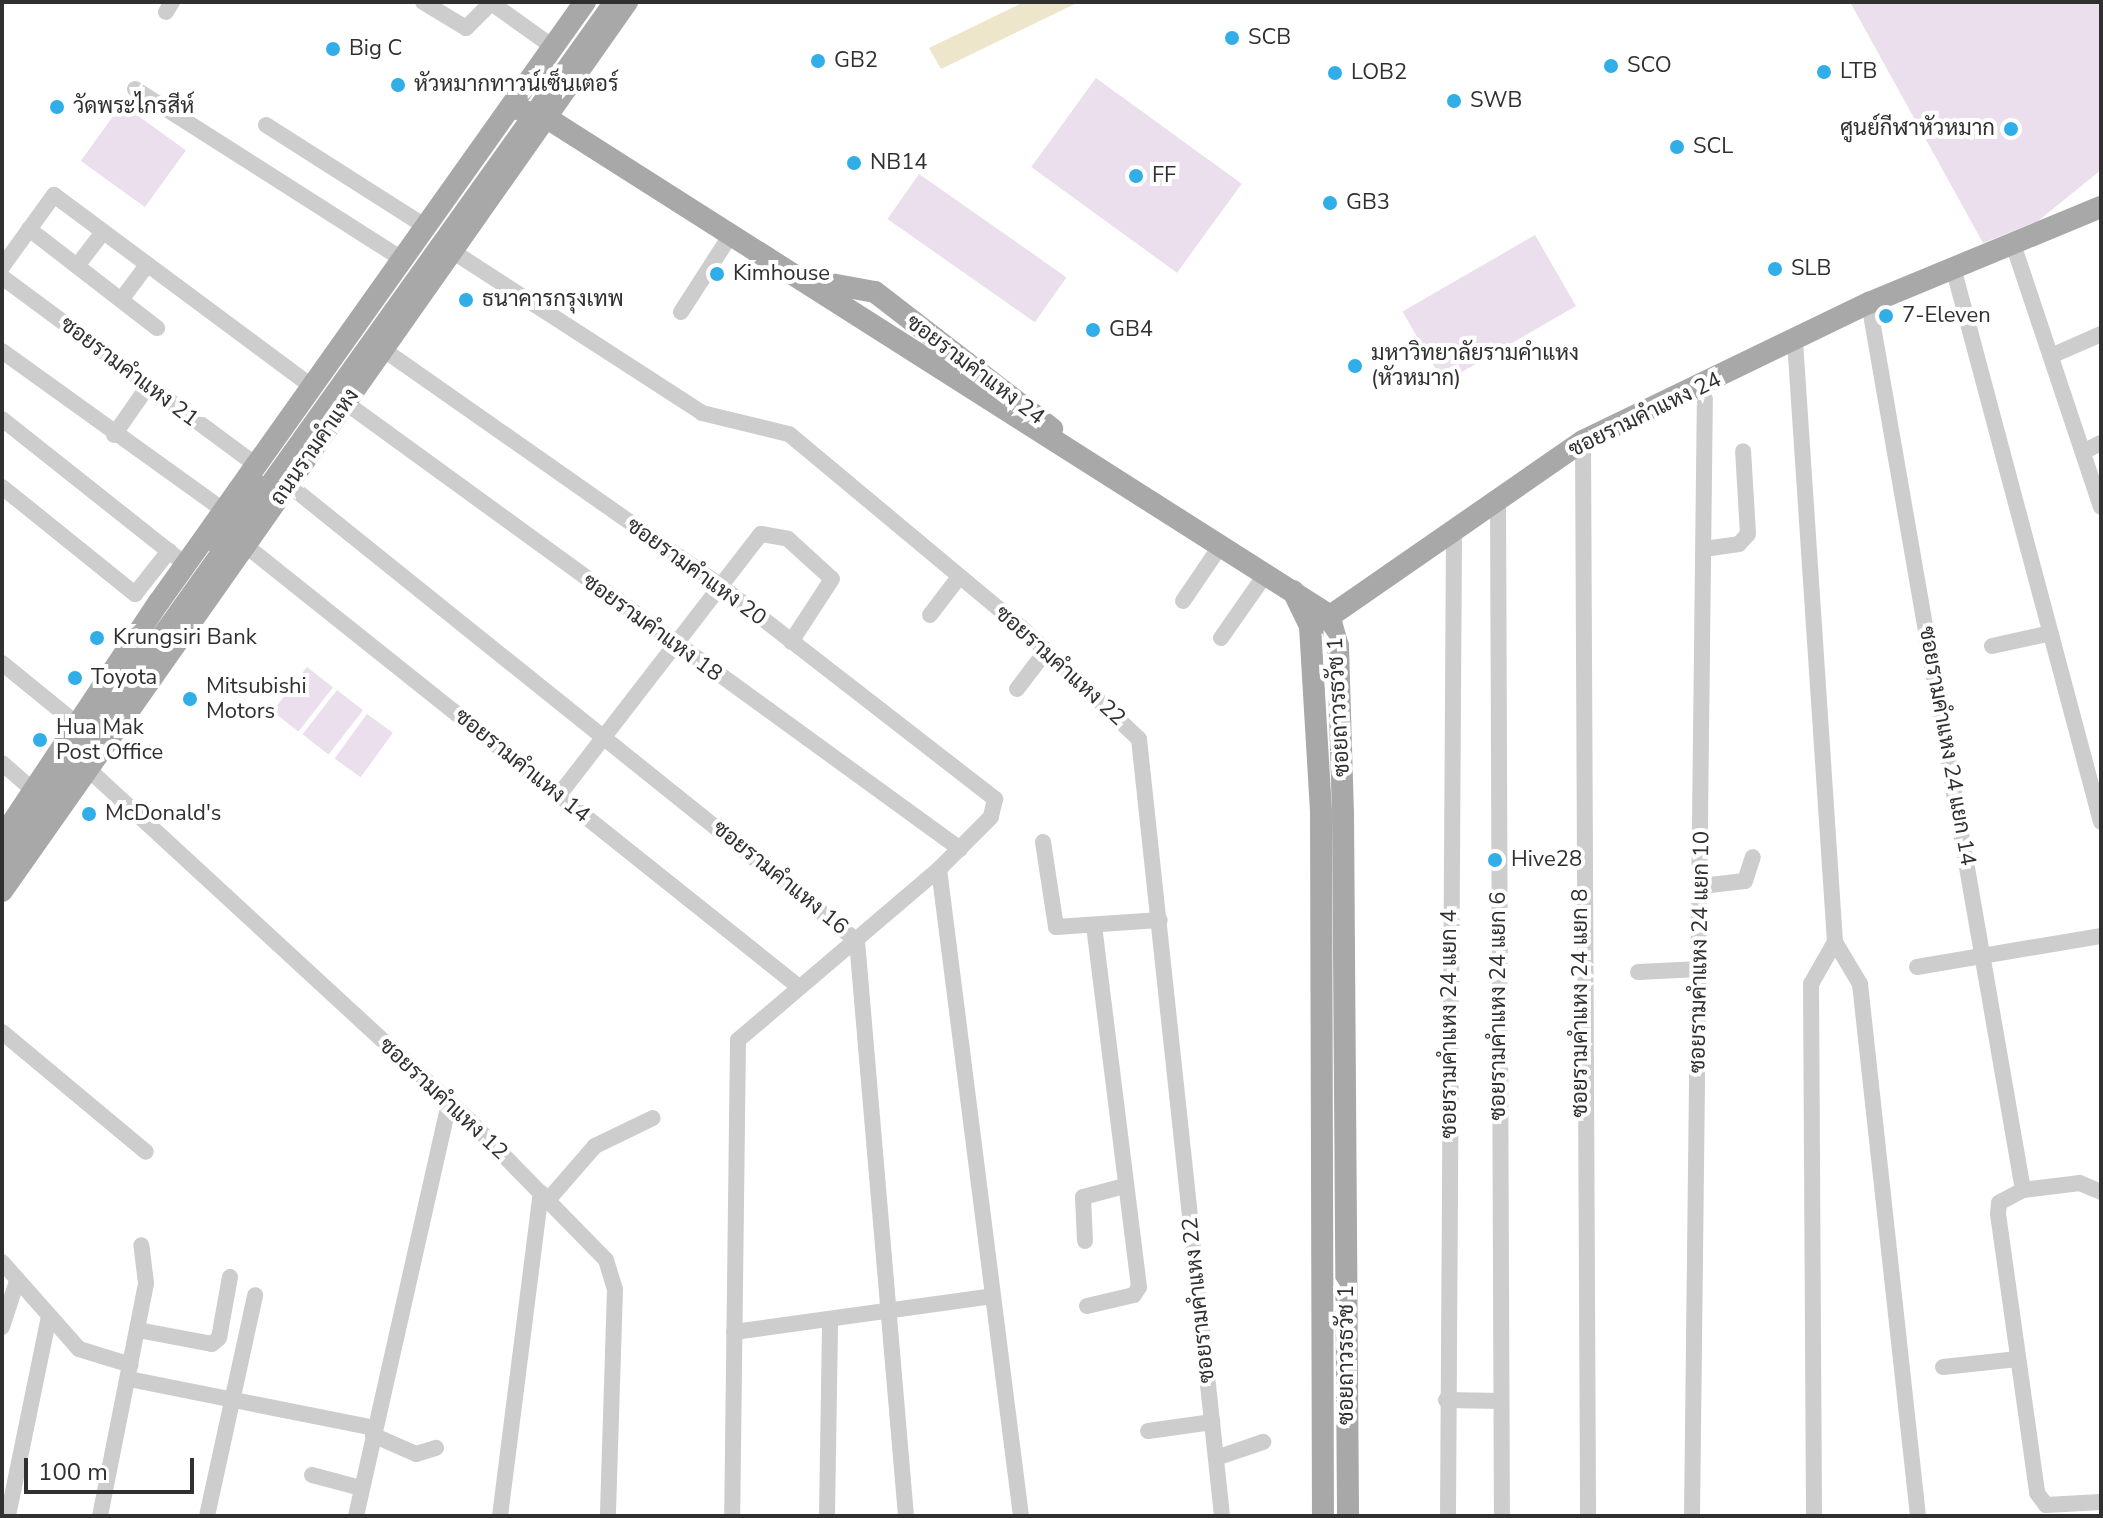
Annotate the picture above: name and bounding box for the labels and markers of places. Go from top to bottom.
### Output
place label: SCB [1248,25,1291,51]
marker: SCB [1223,29,1241,47]
place label: Big C [349,36,402,62]
marker: Big C [324,40,342,58]
place label: GB2 [834,48,878,74]
marker: GB2 [809,52,827,70]
place label: SCO [1627,53,1672,79]
marker: SCO [1602,57,1620,75]
place label: LTB [1840,59,1877,85]
place label: LOB2 [1351,60,1407,86]
marker: LTB [1815,63,1833,81]
marker: LOB2 [1326,64,1344,82]
place label: หัวหมากทาวน์เซ็นเตอร์ [414,72,619,98]
marker: หัวหมากทาวน์เซ็นเตอร์ [389,76,407,94]
place label: SWB [1470,88,1522,114]
marker: SWB [1445,92,1463,110]
place label: วัดพระไกรสีห์ [73,94,194,120]
marker: วัดพระไกรสีห์ [48,98,66,116]
place label: ศูนย์กีฬาหัวหมาก [1840,116,1995,142]
marker: ศูนย์กีฬาหัวหมาก [2002,120,2020,138]
place label: SCL [1693,134,1733,160]
marker: SCL [1668,138,1686,156]
place label: NB14 [870,150,928,176]
marker: NB14 [845,154,863,172]
place label: FF [1152,163,1176,189]
marker: FF [1127,167,1145,185]
place label: GB3 [1346,190,1390,216]
marker: GB3 [1321,194,1339,212]
place label: SLB [1791,256,1831,282]
marker: SLB [1766,260,1784,278]
place label: Kimhouse [733,261,830,287]
marker: Kimhouse [708,265,726,283]
place label: ธนาคารกรุงเทพ [482,287,624,313]
marker: ธนาคารกรุงเทพ [457,291,475,309]
place label: 7-Eleven [1902,303,1991,329]
marker: 7-Eleven [1877,307,1895,325]
place label: GB4 [1109,317,1153,343]
marker: GB4 [1084,321,1102,339]
place label: มหาวิทยาลัยรามคำแหง (หัวหมาก) [1371,340,1579,392]
marker: มหาวิทยาลัยรามคำแหง (หัวหมาก) [1346,357,1364,375]
place label: Krungsiri Bank [113,625,257,651]
marker: Krungsiri Bank [88,629,106,647]
place label: Toyota [91,665,157,691]
marker: Toyota [66,669,84,687]
place label: Mitsubishi Motors [206,673,307,724]
marker: Mitsubishi Motors [181,690,199,708]
place label: Hua Mak Post Office [56,714,163,766]
marker: Hua Mak Post Office [31,731,49,749]
place label: McDonald's [105,801,221,827]
marker: McDonald's [80,805,98,823]
place label: Hive28 [1511,847,1582,873]
marker: Hive28 [1486,851,1504,869]

